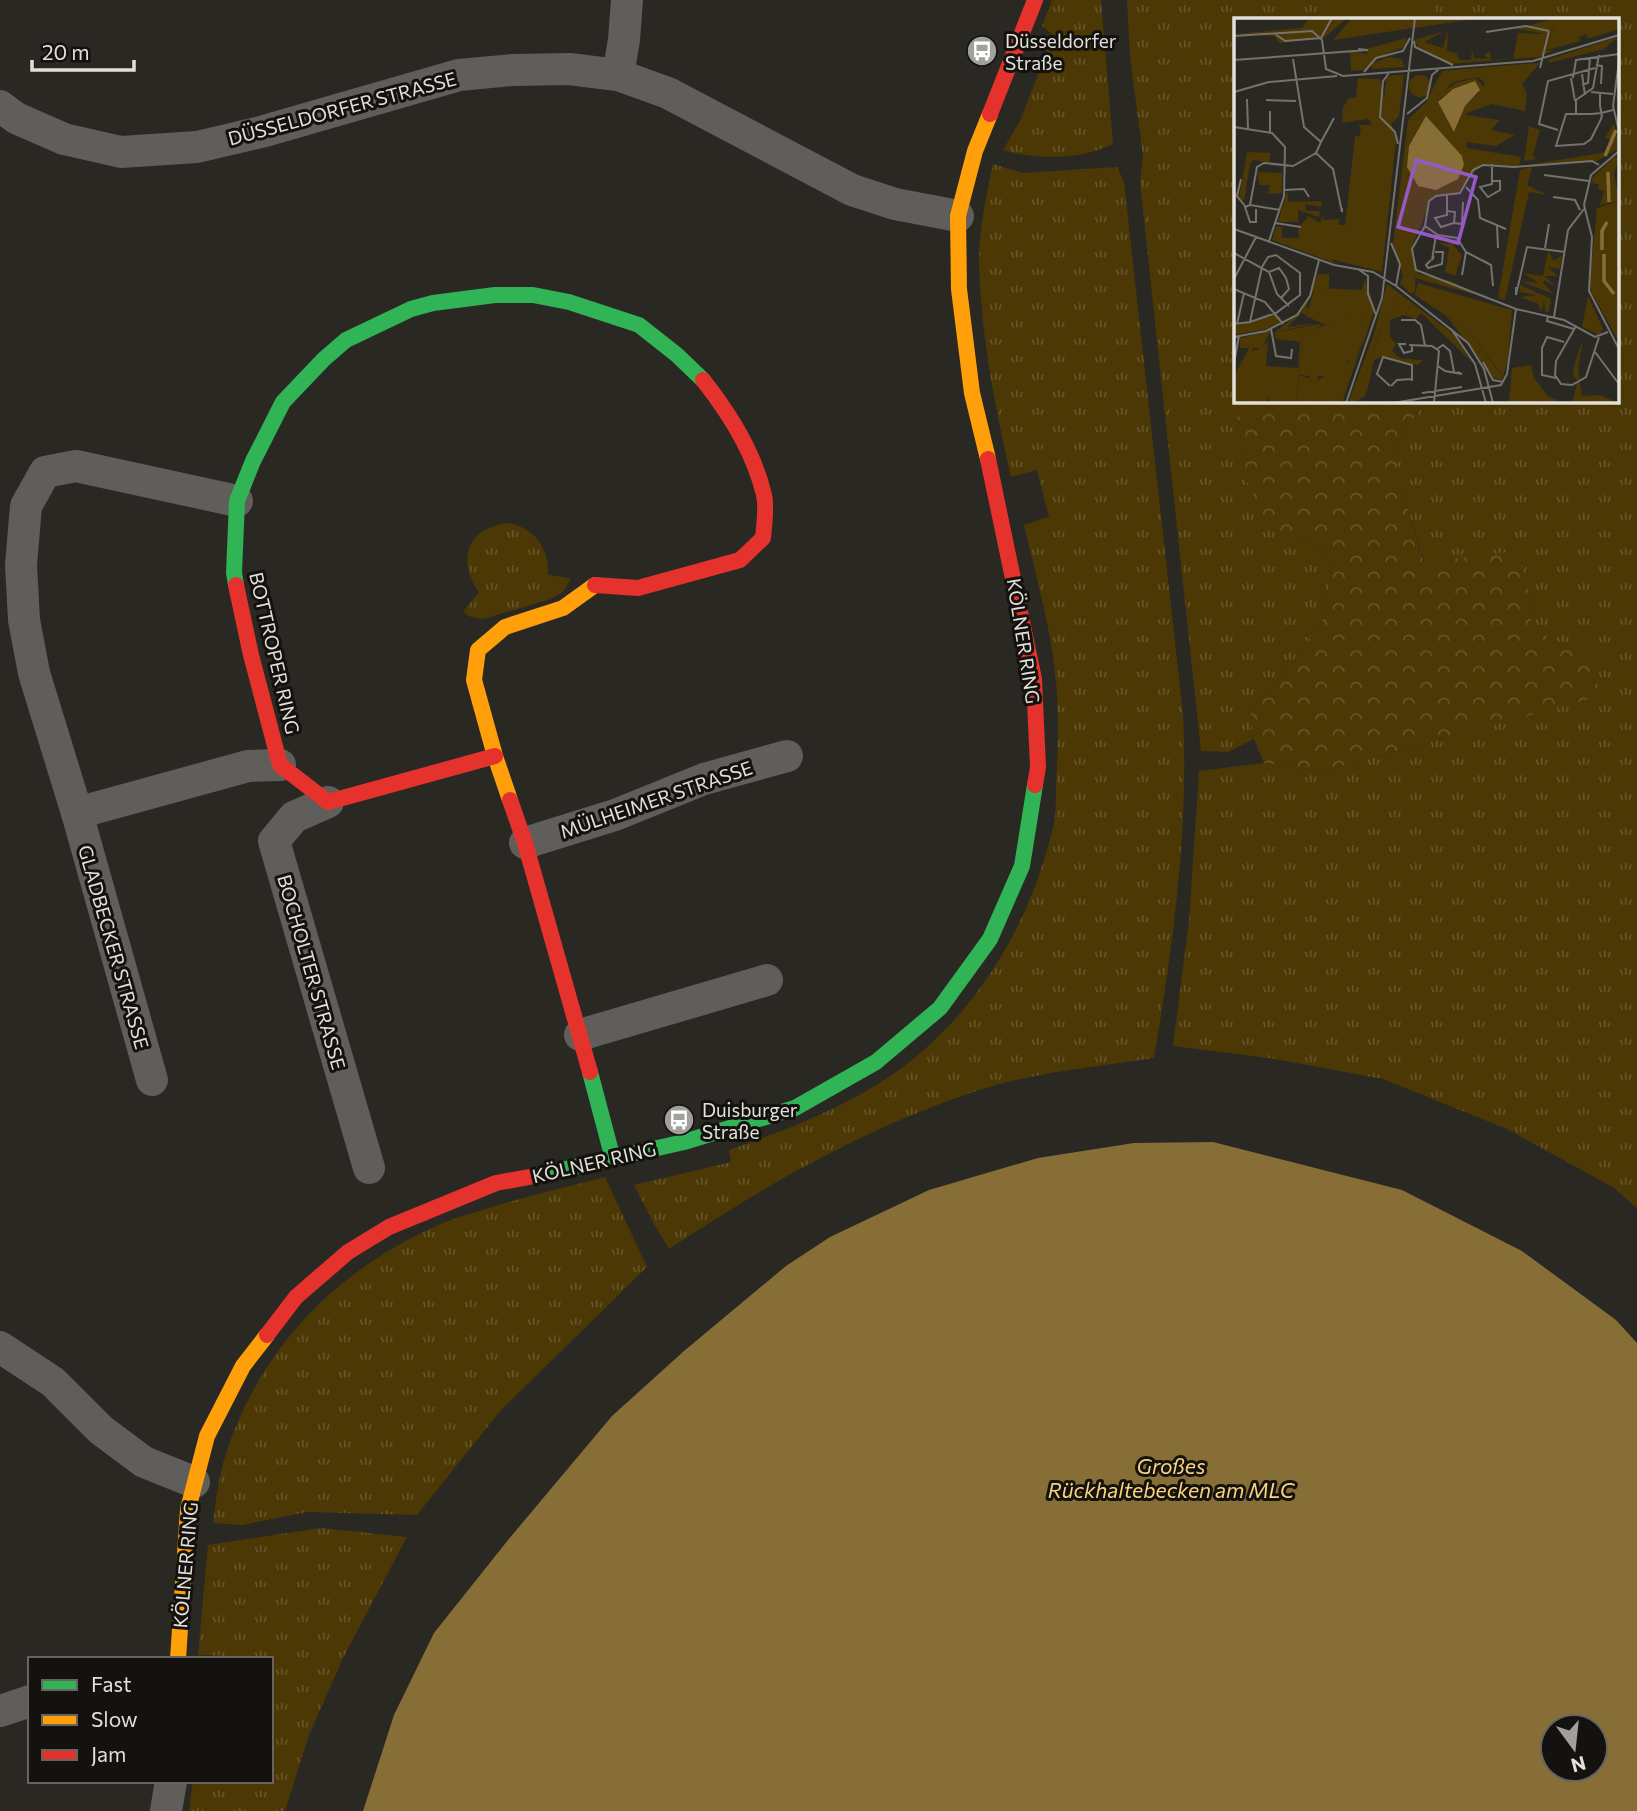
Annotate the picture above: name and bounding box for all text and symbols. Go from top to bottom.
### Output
inset map [1234,18,1620,402]
scale bar [32,28,133,72]
place label: Düsseldorfer Straße [1005,29,1117,74]
bus stop icon: Düsseldorfer Straße [965,34,999,68]
text: 20 m [42,39,90,64]
street label: DÜSSELDORFER STRASSE [225,66,459,150]
street label: BOTTROPER RING [245,570,305,736]
street label: KÖLNER RING [1003,577,1045,705]
street label: MÜLHEIMER STRASSE [557,755,755,843]
street label: GLADBECKER STRASSE [74,842,154,1052]
street label: BOCHOLTER STRASSE [273,872,351,1072]
place label: Duisburger Straße [702,1098,798,1143]
bus stop icon: Duisburger Straße [662,1103,696,1137]
street label: KÖLNER RING [530,1137,658,1187]
water label: Großes Rückhaltebecken am MLC [1048,1453,1296,1502]
street label: KÖLNER RING [168,1501,202,1629]
legend [28,1657,273,1783]
text: Fast [91,1671,132,1696]
text: Slow [91,1706,138,1731]
north arrow [1539,1713,1609,1783]
text: Jam [91,1741,126,1766]
text: N [1569,1752,1588,1778]

